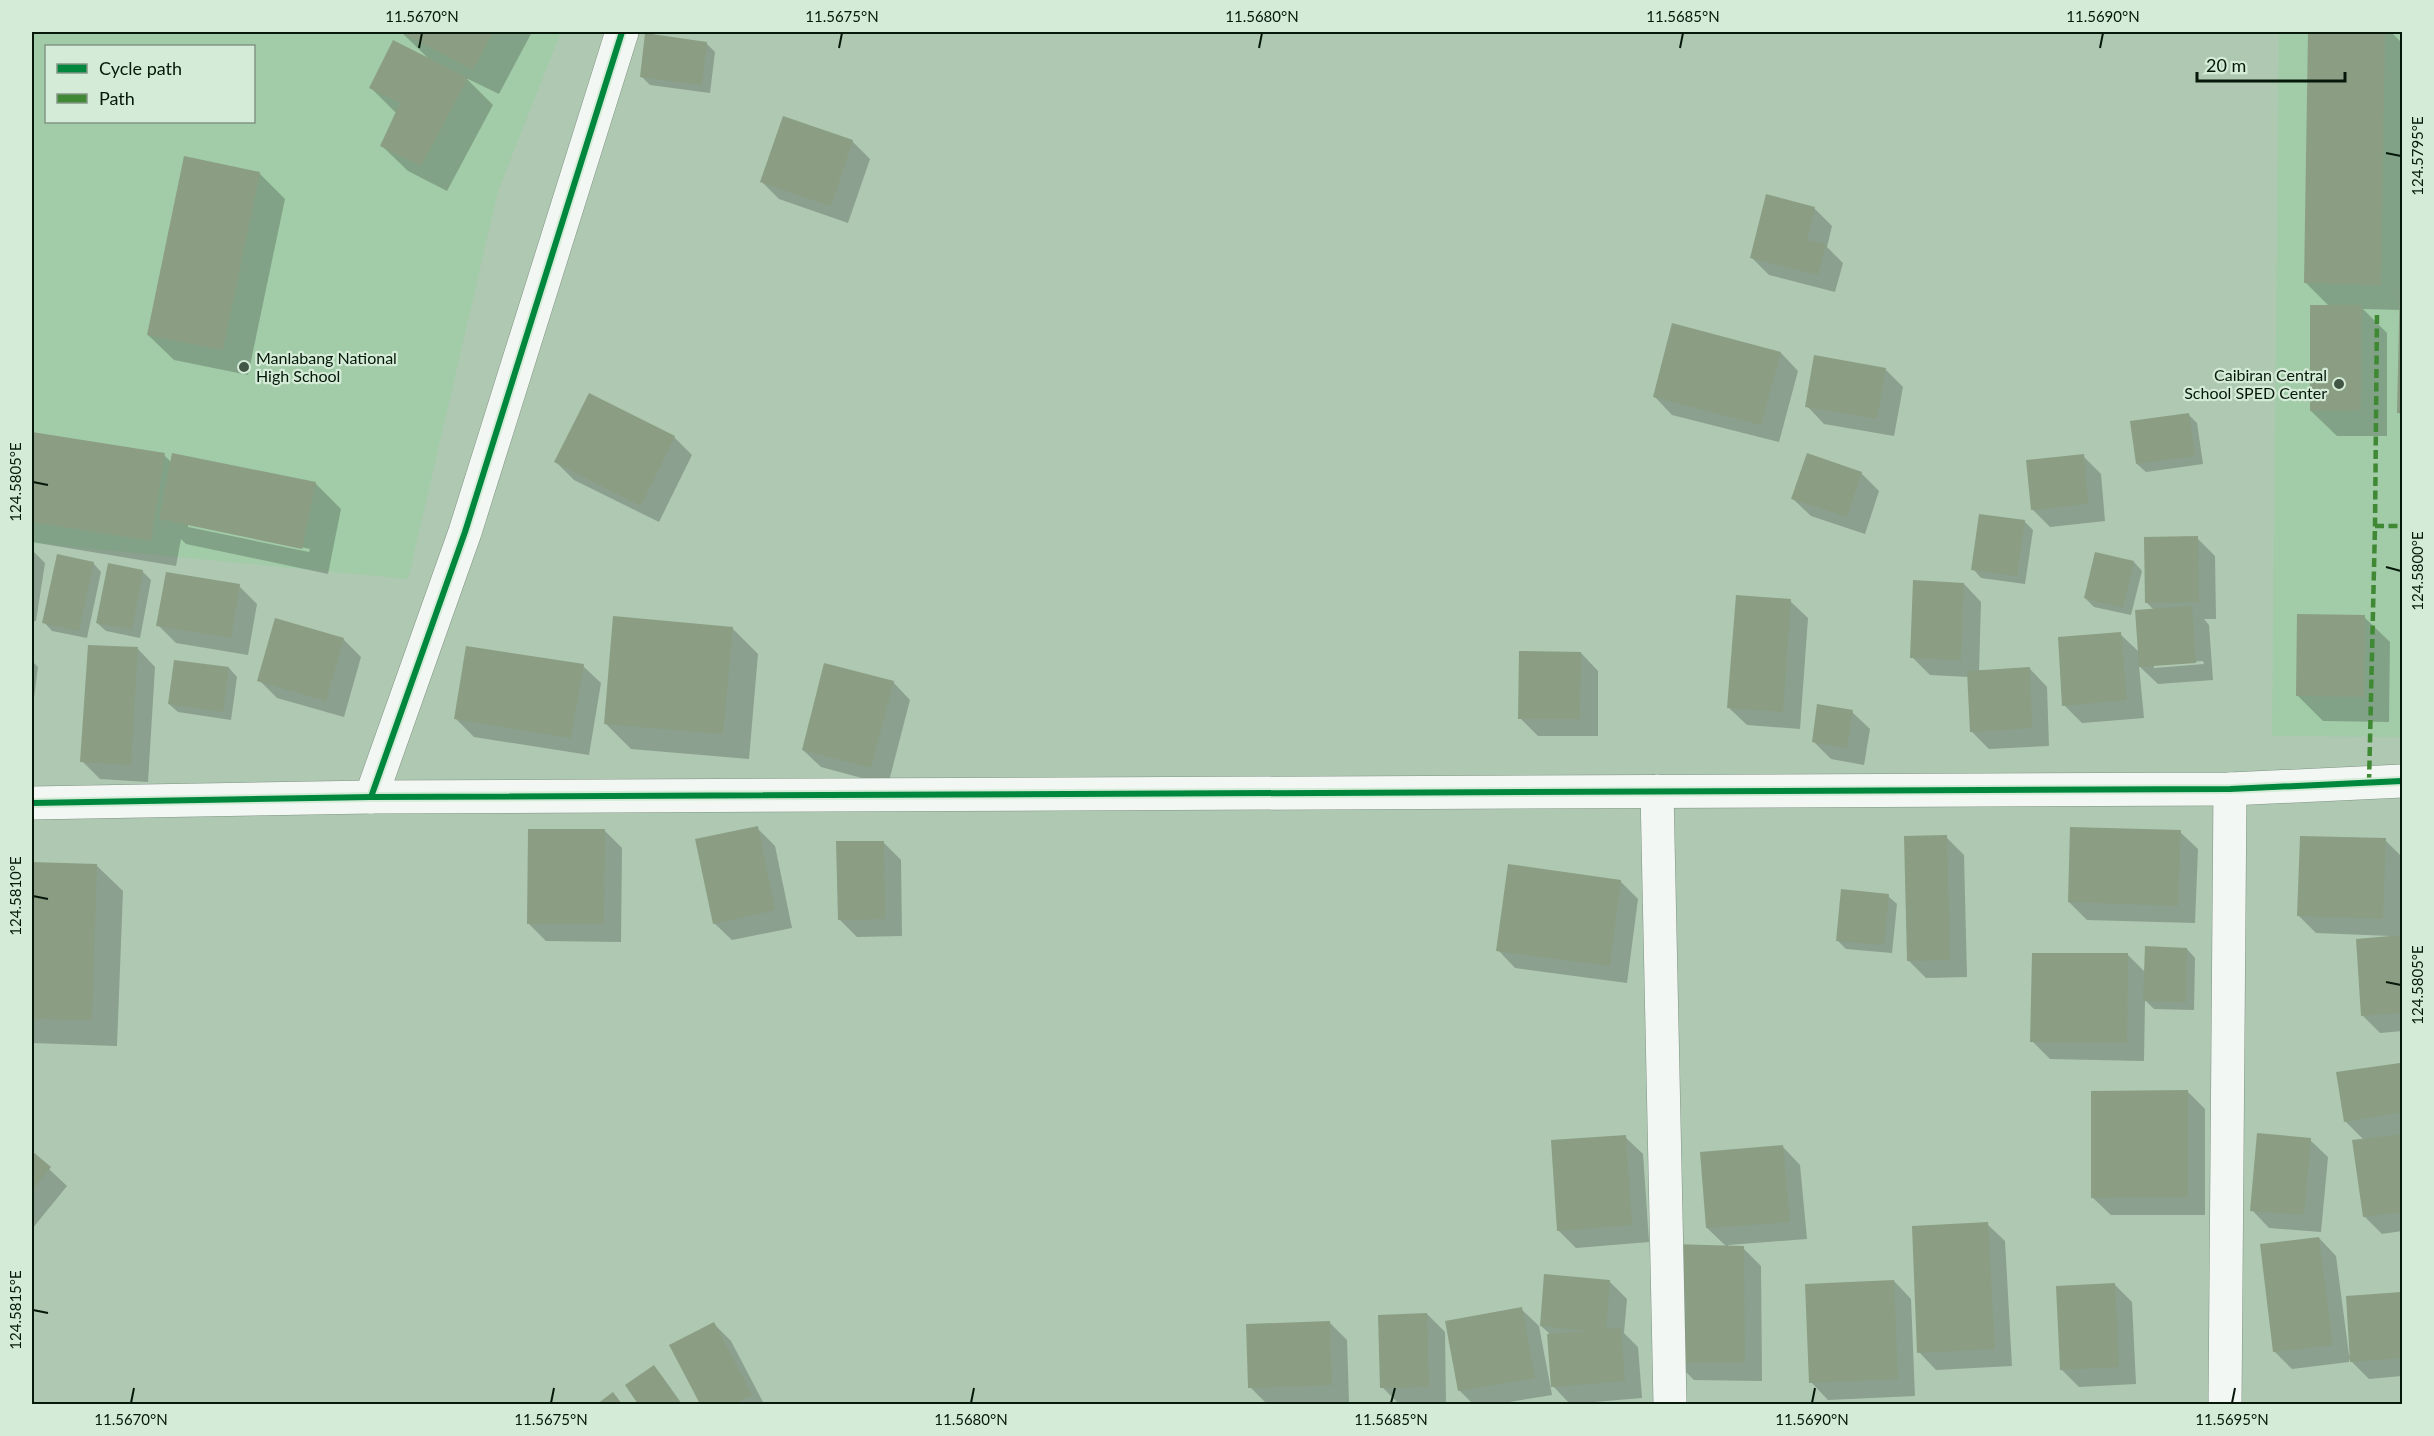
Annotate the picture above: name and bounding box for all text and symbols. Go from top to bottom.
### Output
text: 11.5670°N [385,7,459,25]
text: 11.5675°N [805,7,879,25]
text: 11.5680°N [1225,7,1299,25]
text: 11.5685°N [1646,7,1720,25]
text: 11.5690°N [2066,7,2140,25]
legend [45,45,255,123]
scale bar [2197,45,2346,83]
text: 20 m [2206,54,2246,76]
text: Cycle path [99,57,182,79]
text: Path [99,87,135,109]
text: 124.5795°E [2408,116,2426,196]
place label: Manlabang National High School [256,348,397,385]
marker: Manlabang National High School [237,360,251,374]
place label: Caibiran Central School SPED Center [2184,365,2327,402]
marker: Caibiran Central School SPED Center [2332,377,2346,391]
text: 124.5805°E [6,442,24,522]
text: 124.5800°E [2408,531,2426,611]
text: 124.5810°E [6,856,24,936]
text: 124.5805°E [2408,945,2426,1025]
text: 124.5815°E [6,1270,24,1350]
text: 11.5670°N [94,1410,168,1428]
text: 11.5675°N [514,1410,588,1428]
text: 11.5680°N [934,1410,1008,1428]
text: 11.5685°N [1354,1410,1428,1428]
text: 11.5690°N [1775,1410,1849,1428]
text: 11.5695°N [2195,1410,2269,1428]

